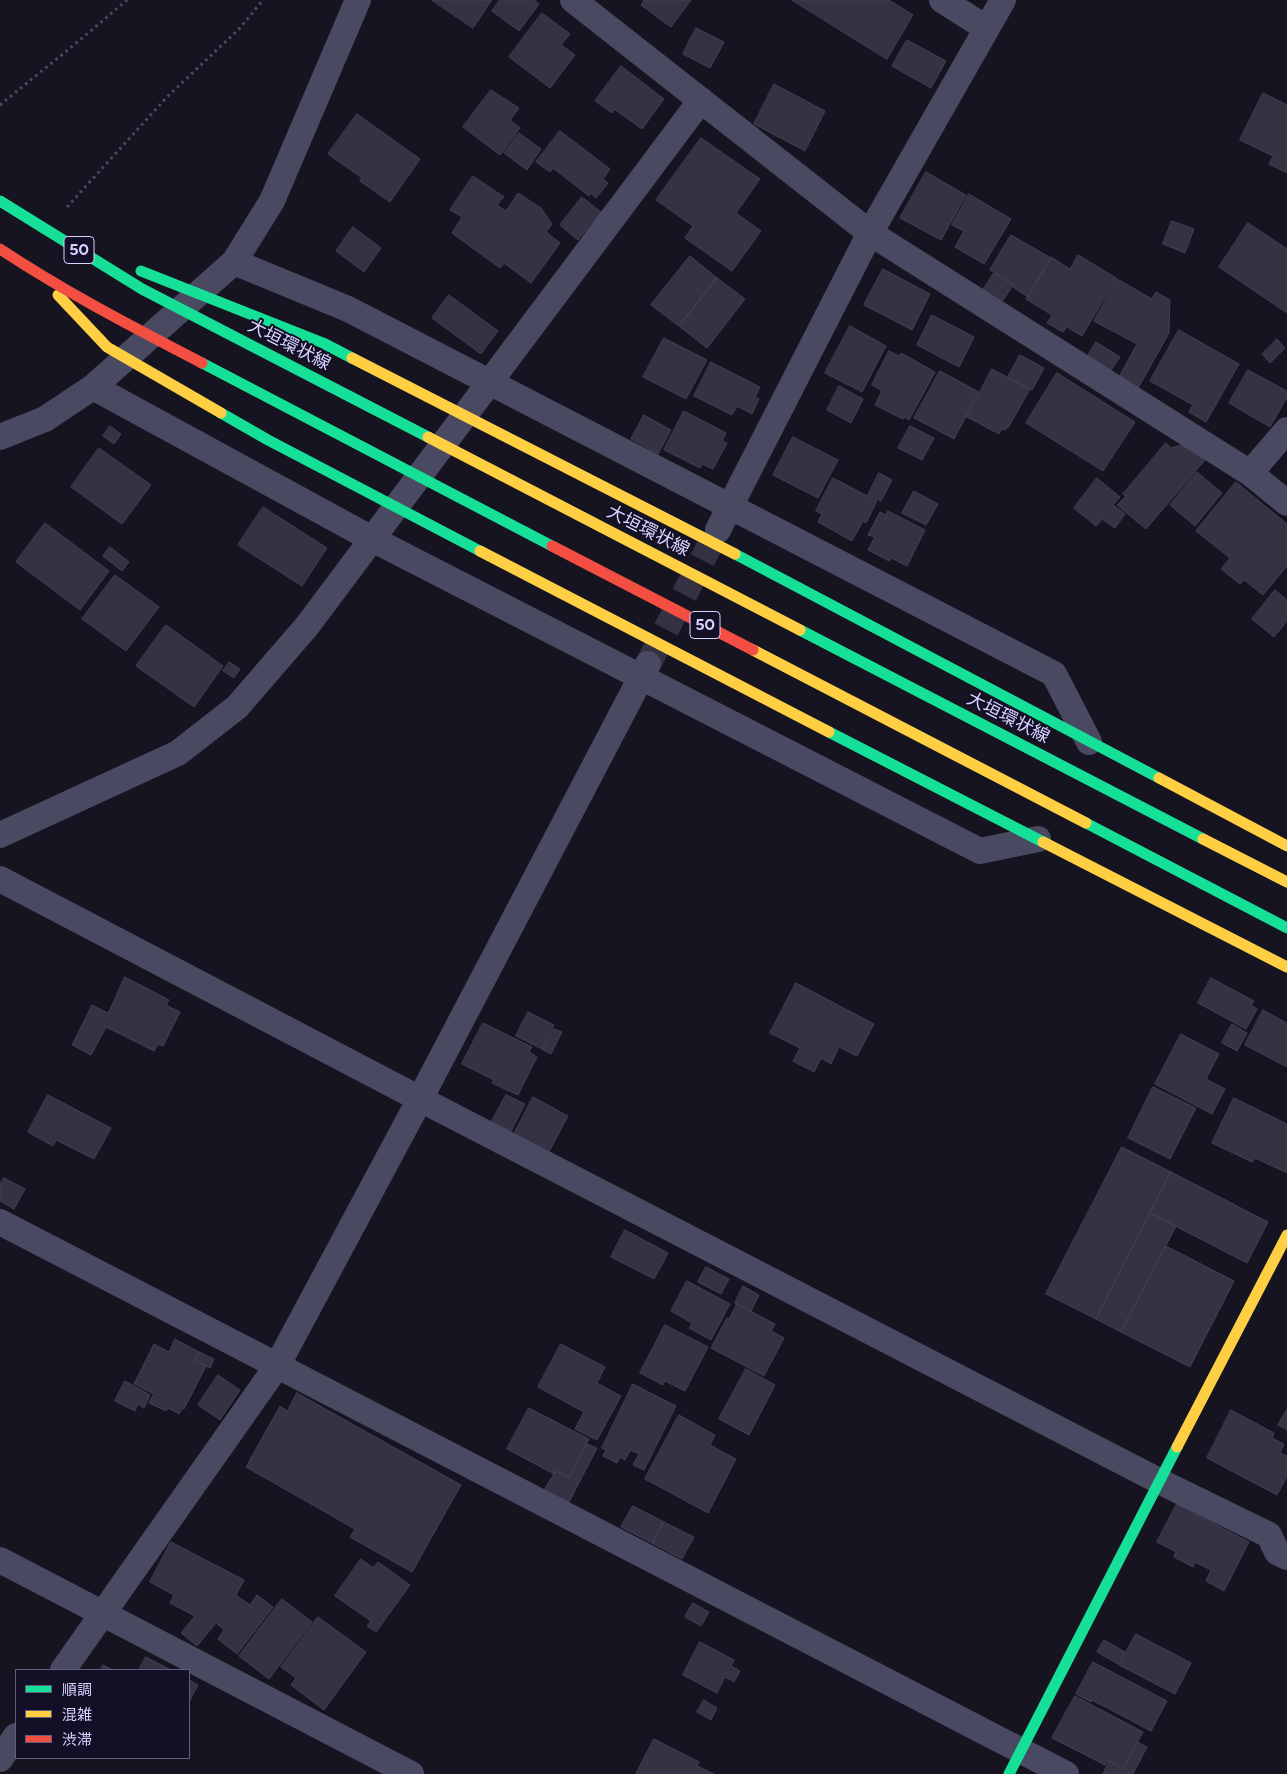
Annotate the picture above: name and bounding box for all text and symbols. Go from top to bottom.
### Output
road number: 50 [64,236,94,264]
street label: 大垣環状線 [244,315,334,375]
street label: 大垣環状線 [603,501,693,561]
road number: 50 [690,612,720,638]
street label: 大垣環状線 [963,688,1053,748]
legend [15,1669,190,1759]
text: 順調 [62,1681,92,1699]
text: 混雑 [62,1706,92,1724]
text: 渋滞 [62,1731,92,1749]

